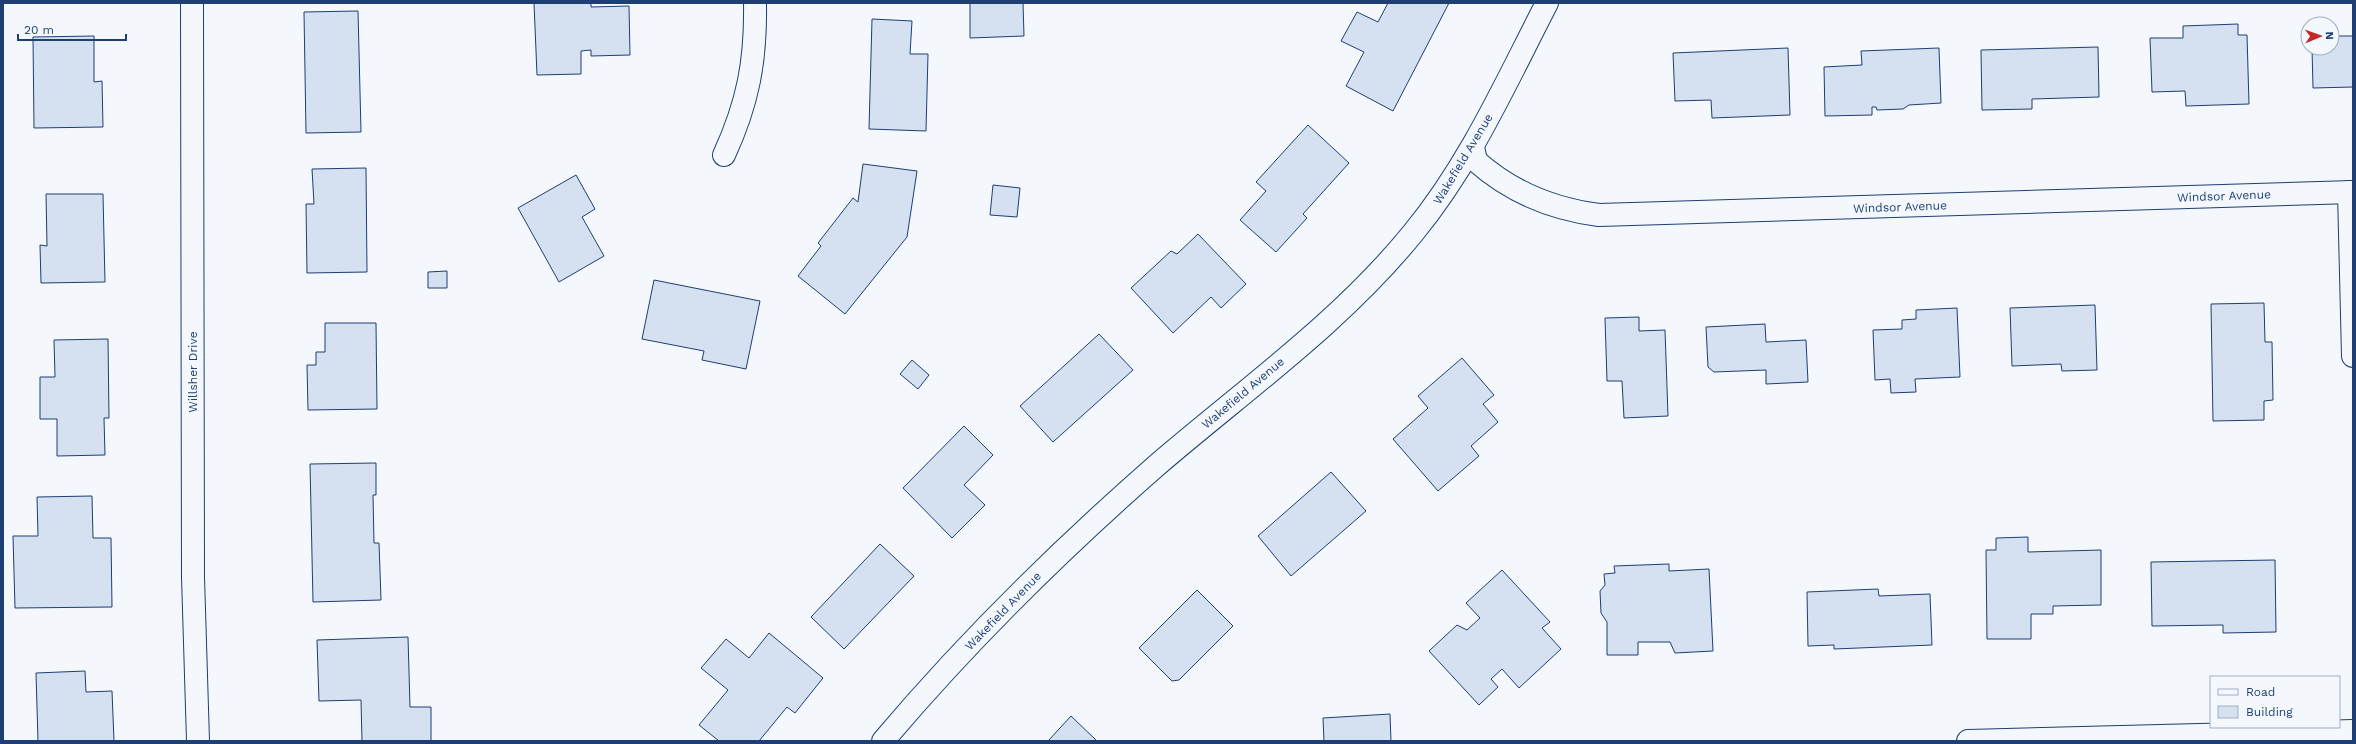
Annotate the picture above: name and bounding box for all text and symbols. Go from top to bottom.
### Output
scale bar [18,16,126,42]
north arrow [2300,16,2340,56]
text: 20 m [24,23,54,37]
text: N [2323,31,2336,40]
street label: Wakefield Avenue [1430,111,1496,207]
street label: Windsor Avenue [2177,187,2271,205]
street label: Windsor Avenue [1853,198,1947,216]
street label: Willsher Drive [186,331,200,413]
street label: Wakefield Avenue [1199,354,1287,432]
street label: Wakefield Avenue [962,569,1044,653]
legend [2210,676,2340,728]
text: Road [2246,685,2275,699]
text: Building [2246,705,2293,719]

